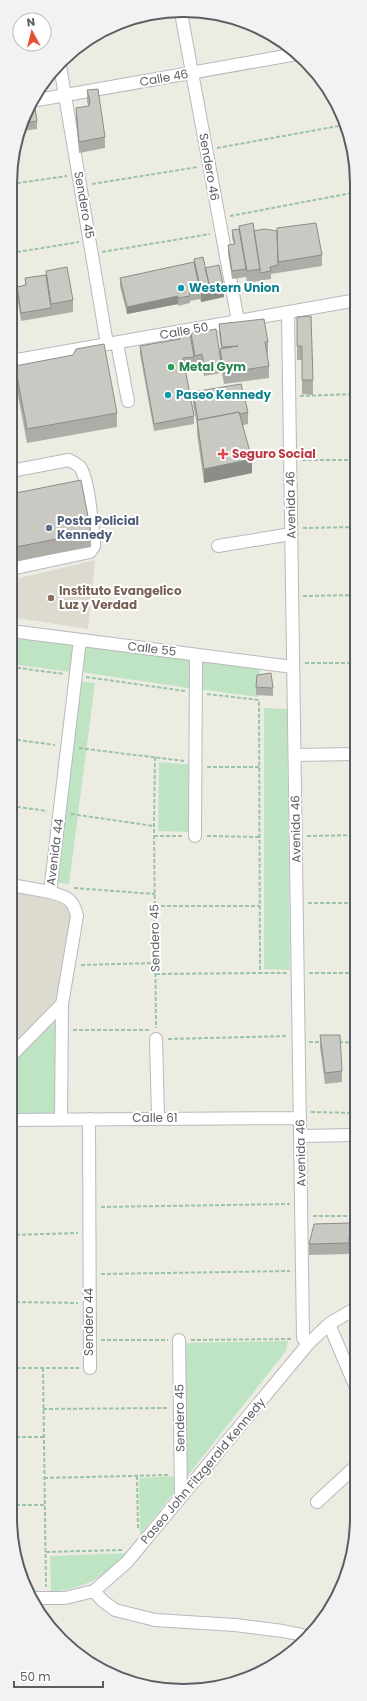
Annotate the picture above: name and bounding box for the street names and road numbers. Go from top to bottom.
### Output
street label: Calle 46 [138,65,190,90]
street label: Sendero 46 [195,132,224,202]
street label: Sendero 45 [70,170,99,240]
street label: Calle 50 [158,318,210,343]
street label: Avenida 46 [281,471,300,539]
street label: Calle 55 [127,637,177,660]
street label: Avenida 46 [286,795,305,863]
street label: Avenida 44 [42,817,67,886]
street label: Sendero 45 [145,904,164,972]
street label: Calle 61 [132,1109,178,1126]
street label: Avenida 46 [291,1119,310,1187]
street label: Sendero 44 [80,1287,97,1356]
street label: Sendero 45 [170,1384,189,1452]
street label: Paseo John Fitzgerald Kennedy [136,1394,269,1547]

